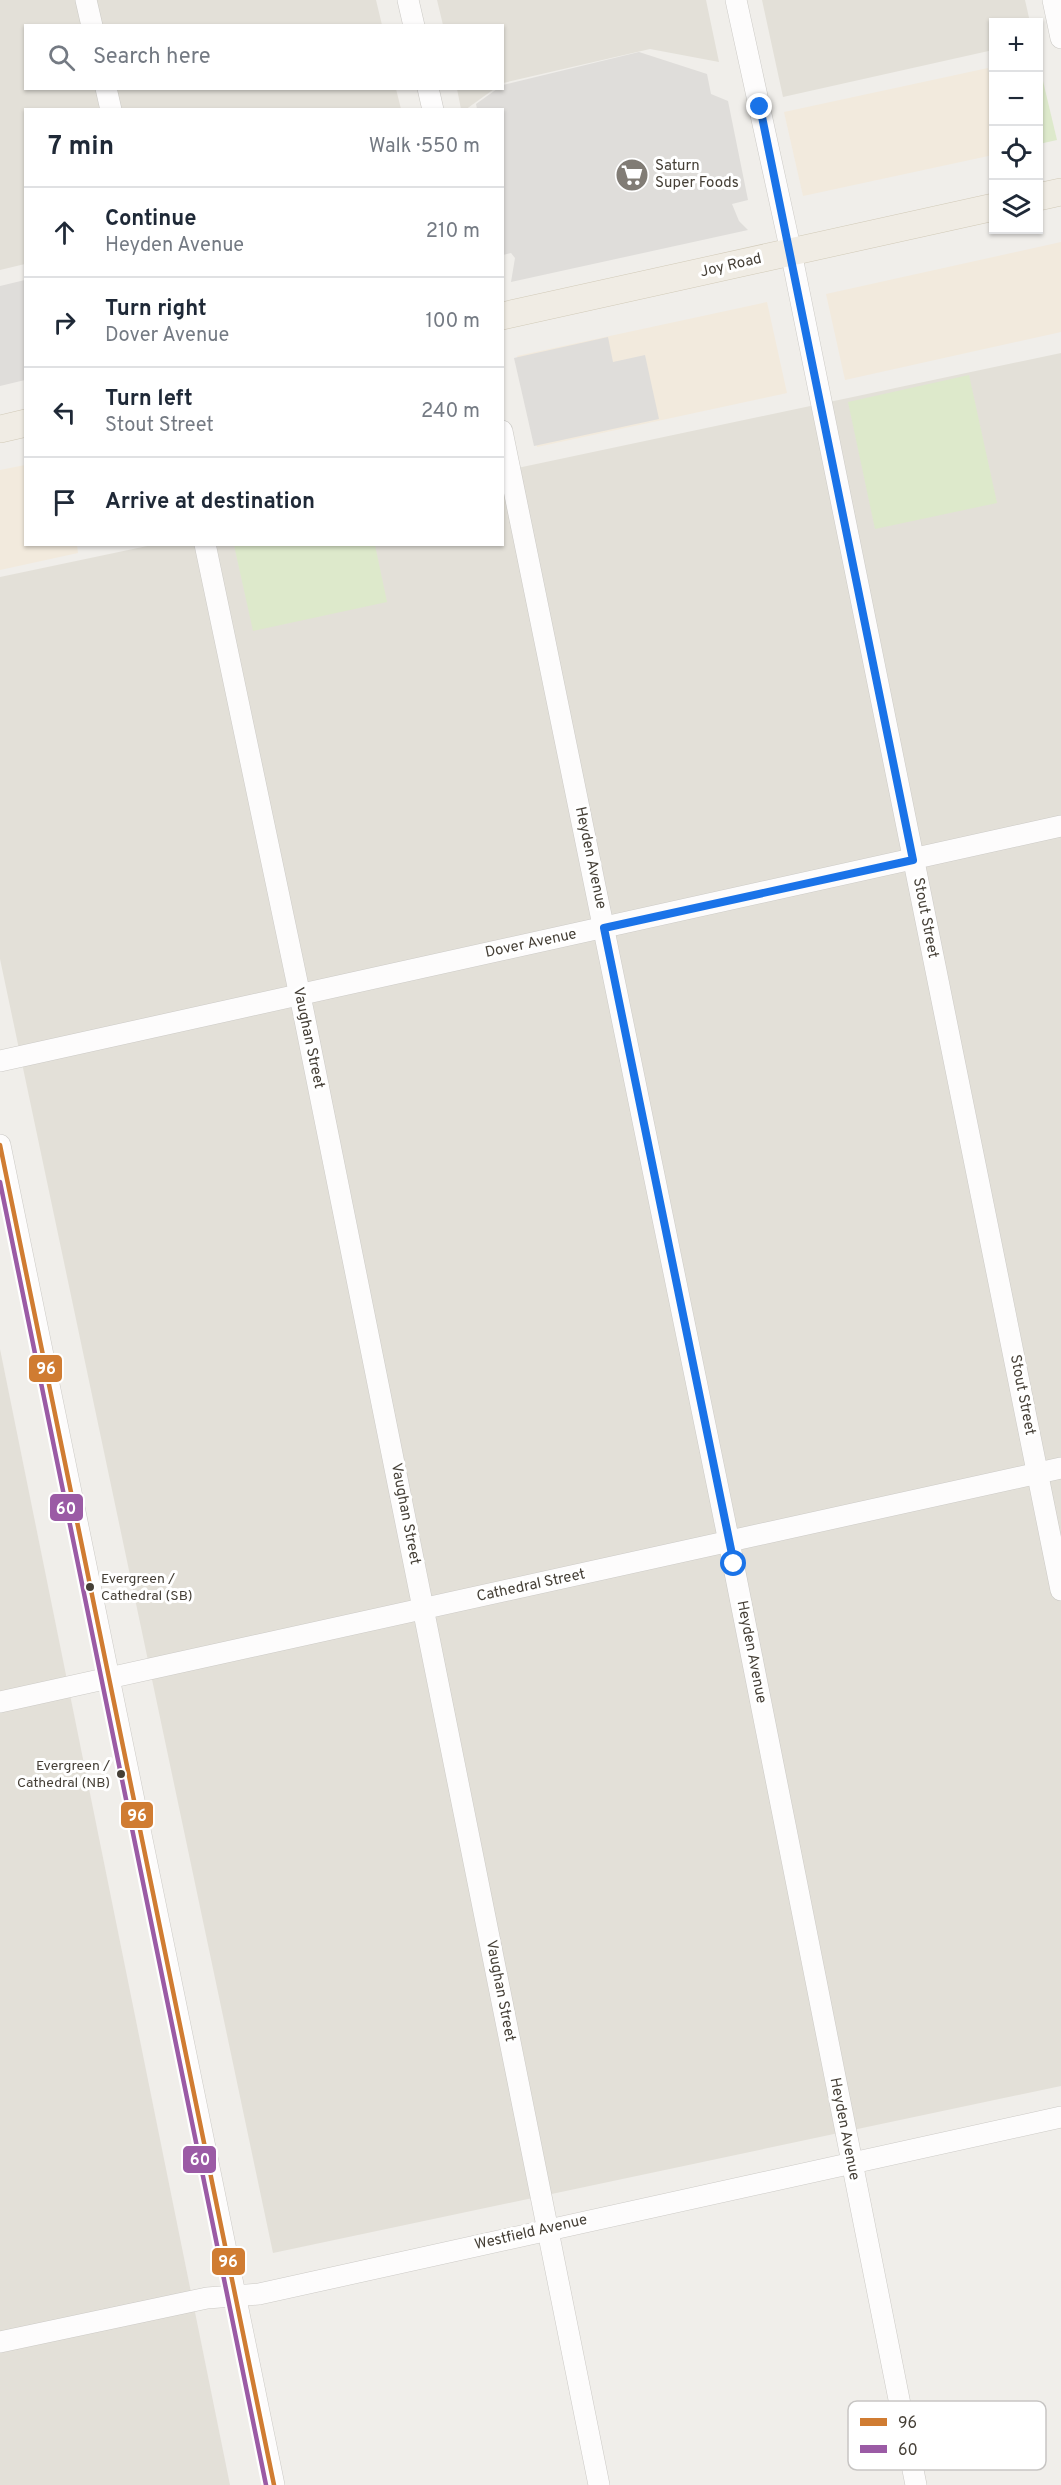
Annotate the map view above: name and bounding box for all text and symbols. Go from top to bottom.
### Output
map controls [989,18,1043,234]
button: + [989,18,1043,72]
search box [24,24,504,90]
icon: search [45,41,78,74]
text: Search here [93,44,211,71]
button: − [989,72,1043,126]
route end [746,93,772,119]
button: locate [989,126,1043,180]
text: 7 min [48,131,114,164]
text: Walk · 550 m [369,134,480,160]
supermarket icon: Saturn Super Foods [614,157,650,193]
place label: Saturn Super Foods [655,157,739,193]
button: layers [989,180,1043,234]
text: Continue [105,206,196,233]
icon: ahead [48,216,81,249]
text: 210 m [426,219,480,245]
text: Heyden Avenue [105,233,244,259]
street label: Joy Road [698,250,764,282]
text: Turn right [105,296,207,323]
icon: right [48,306,81,339]
text: 100 m [425,309,480,335]
text: Dover Avenue [105,323,229,349]
text: Turn left [105,386,193,413]
icon: left [48,396,81,429]
text: 240 m [421,399,480,425]
text: Stout Street [105,413,214,439]
icon: arrive [48,486,81,519]
text: Arrive at destination [105,489,315,516]
street label: Heyden Avenue [570,805,610,911]
street label: Stout Street [908,876,942,960]
street label: Dover Avenue [483,925,579,963]
street label: Vaughan Street [288,985,328,1091]
street label: Stout Street [1005,1353,1039,1437]
line badge: 96 [28,1354,63,1383]
text: 96 [36,1360,56,1380]
street label: Vaughan Street [386,1461,424,1567]
line badge: 60 [49,1493,84,1522]
text: 60 [56,1500,76,1520]
route start [720,1550,746,1576]
street label: Cathedral Street [475,1565,587,1607]
place label: Evergreen / Cathedral (SB) [101,1571,193,1605]
marker: Evergreen / Cathedral (SB) [84,1581,96,1593]
street label: Heyden Avenue [732,1599,770,1705]
place label: Evergreen / Cathedral (NB) [17,1758,110,1792]
marker: Evergreen / Cathedral (NB) [115,1768,127,1780]
line badge: 96 [120,1801,154,1829]
text: 96 [127,1807,147,1827]
street label: Vaughan Street [481,1938,519,2044]
street label: Heyden Avenue [825,2076,863,2182]
line badge: 60 [182,2145,217,2174]
text: 60 [190,2151,210,2171]
street label: Westfield Avenue [473,2211,589,2255]
line badge: 96 [211,2247,246,2276]
text: 96 [218,2253,238,2273]
legend [848,2401,1046,2470]
text: 96 [898,2414,917,2434]
text: 60 [898,2441,918,2461]

